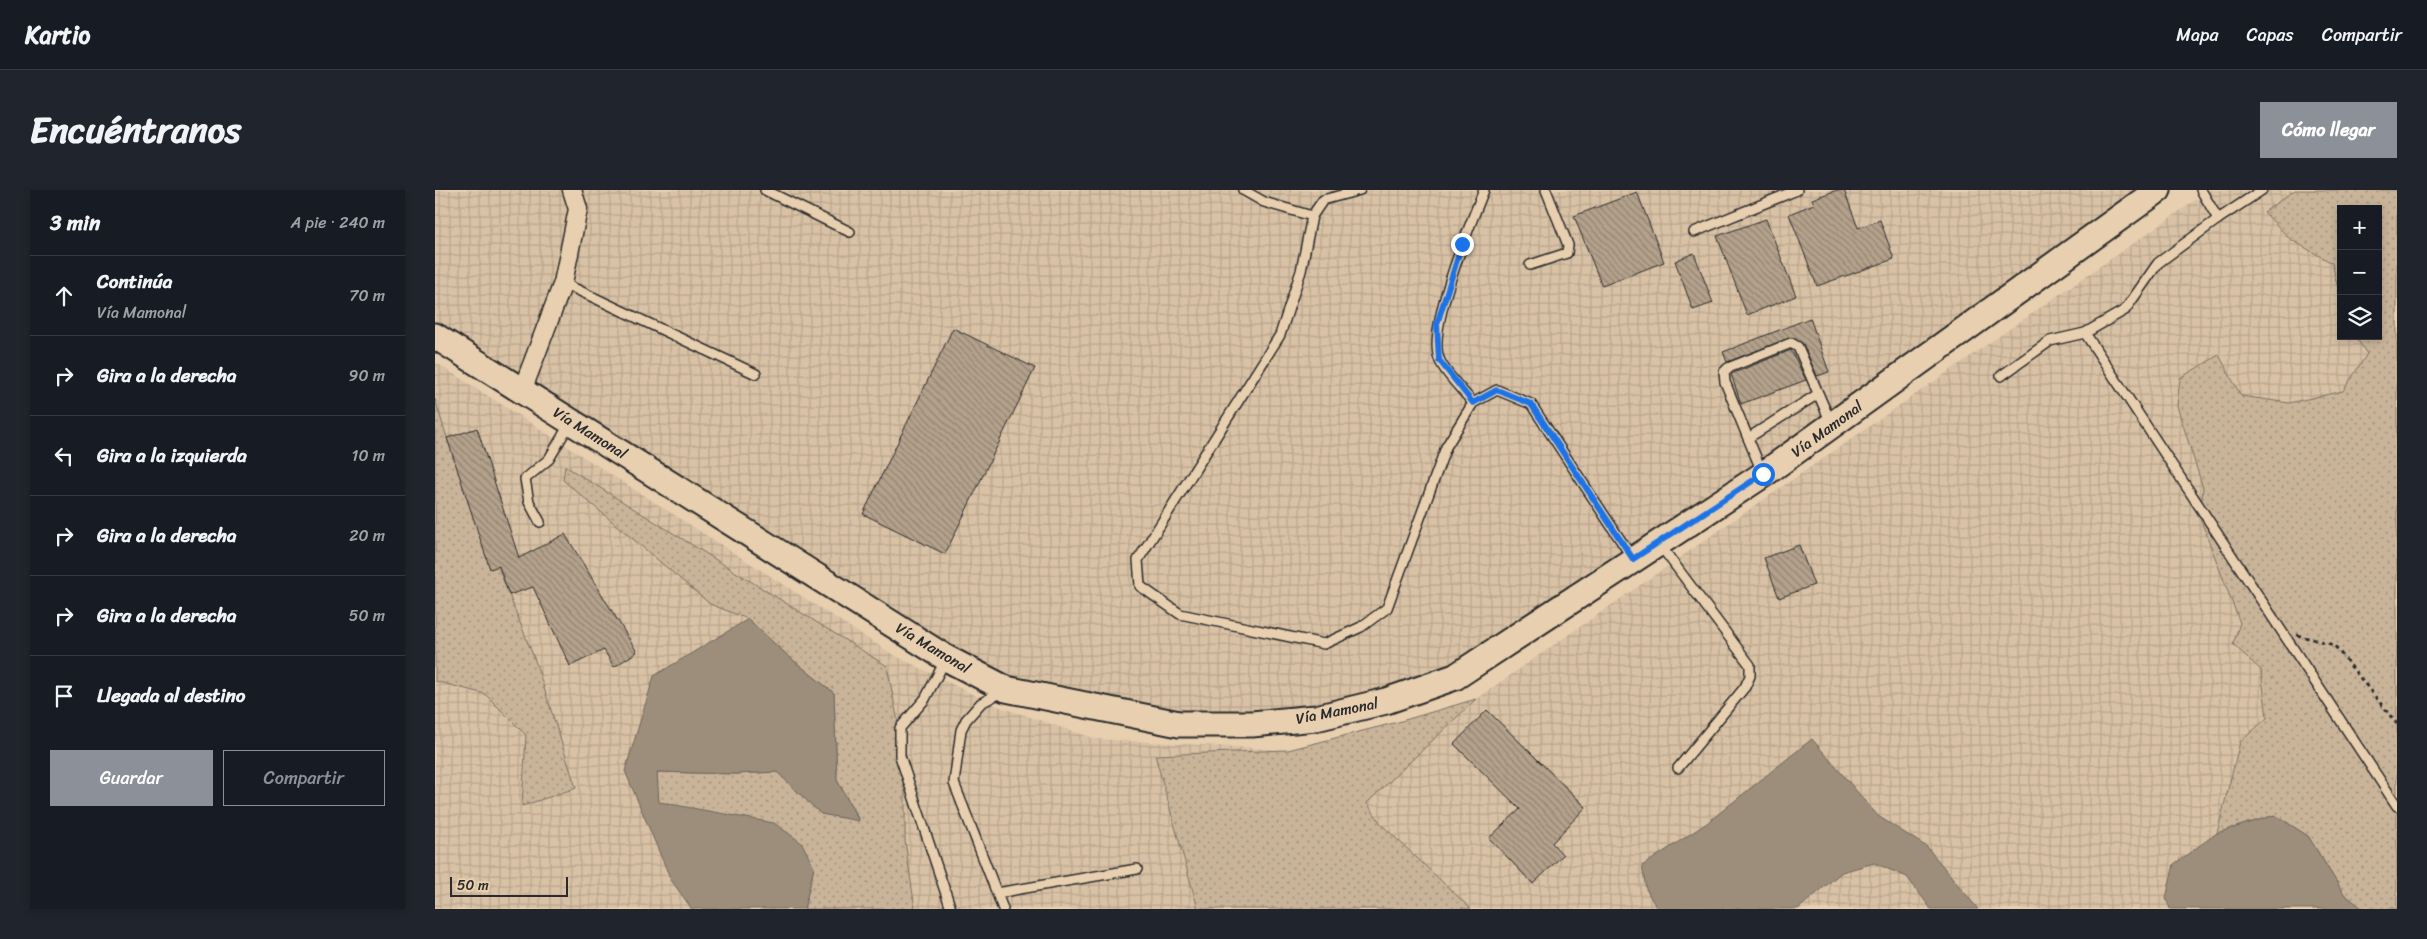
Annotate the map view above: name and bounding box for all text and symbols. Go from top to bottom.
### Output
text: Kartio [25,14,90,56]
text: Mapa [2176,19,2219,51]
text: Capas [2247,19,2294,51]
text: Compartir [2322,19,2402,51]
text: Encuéntranos [30,99,241,161]
button: Cómo llegar [2260,102,2397,158]
text: 3 min [50,204,100,242]
map controls [2337,205,2382,340]
button: + [2337,205,2382,250]
text: A pie · 240 m [291,208,385,237]
route end [1451,233,1474,256]
button: − [2337,250,2382,295]
text: Continúa [97,265,172,298]
text: 70 m [349,281,385,310]
icon: ahead [50,282,78,310]
button: layers [2337,295,2382,340]
text: Vía Mamonal [97,298,186,327]
text: Gira a la derecha [97,359,236,392]
text: 90 m [349,361,385,390]
icon: right [50,362,78,390]
street label: Vía Mamonal [1786,393,1869,464]
street label: Vía Mamonal [548,400,633,467]
text: Gira a la izquierda [97,439,247,472]
text: 10 m [352,441,385,470]
icon: left [50,442,78,470]
route start [1752,463,1775,486]
text: Gira a la derecha [97,519,236,552]
text: 20 m [349,521,385,550]
icon: right [50,522,78,550]
text: Gira a la derecha [97,599,236,632]
text: 50 m [349,601,385,630]
icon: right [50,602,78,630]
street label: Vía Mamonal [890,615,976,681]
text: Llegada al destino [97,679,246,712]
icon: arrive [50,682,78,710]
street label: Vía Mamonal [1293,690,1381,732]
button: Guardar [50,750,213,806]
button: Compartir [223,750,385,806]
text: 50 m [457,873,489,898]
scale bar [450,874,567,897]

